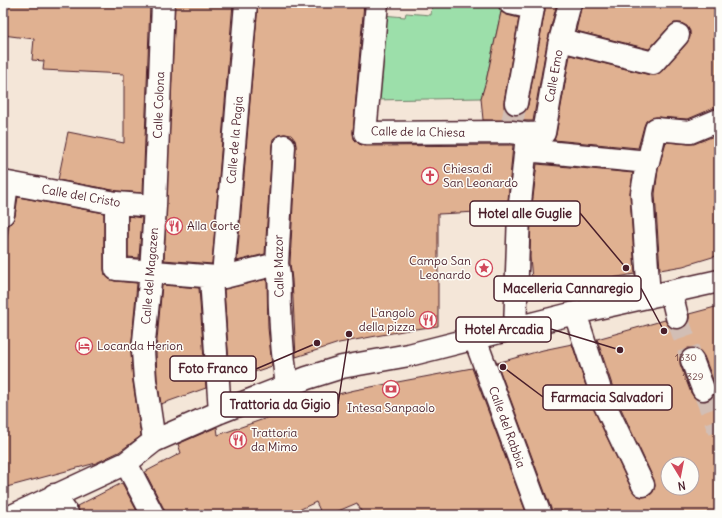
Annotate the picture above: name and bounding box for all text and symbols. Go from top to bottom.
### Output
street label: Calle Emo [541,48,566,104]
street label: Calle Colona [150,71,167,139]
street label: Calle de la Pagia [223,95,246,184]
street label: Calle de la Chiesa [371,123,465,140]
place label: Chiesa di San Leonardo [443,161,518,190]
church icon: Chiesa di San Leonardo [420,166,440,186]
street label: Calle del Cristo [40,181,122,210]
callout: Hotel alle Guglie [470,201,580,226]
text: Hotel alle Guglie [478,205,572,222]
restaurant icon: Alla Corte [164,216,184,236]
place label: Alla Corte [187,218,240,233]
street label: Calle del Magazen [138,227,161,325]
street label: Calle Mazor [270,234,287,298]
place label: Campo San Leonardo [409,253,471,282]
place icon: Campo San Leonardo [474,258,494,278]
callout: Macelleria Cannaregio [494,276,641,301]
text: Macelleria Cannaregio [503,280,633,297]
place label: L'angolo della pizza [359,305,415,334]
restaurant icon: L'angolo della pizza [418,310,438,330]
callout: Hotel Arcadia [456,317,551,342]
text: Hotel Arcadia [464,321,544,338]
hotel icon: Locanda Herion [74,336,94,356]
place label: Locanda Herion [97,338,183,353]
house number: 1330 [675,351,697,364]
callout: Foto Franco [170,356,256,381]
text: Foto Franco [178,360,248,377]
house number: 1329 [683,370,704,383]
bank icon: Intesa Sanpaolo [381,379,401,399]
street label: Calle del Rabbia [486,384,529,470]
callout: Farmacia Salvadori [543,385,672,410]
text: Farmacia Salvadori [551,389,663,406]
callout: Trattoria da Gigio [221,392,338,417]
text: Trattoria da Gigio [229,396,331,413]
place label: Intesa Sanpaolo [347,400,435,415]
place label: Trattoria da Mimo [251,425,298,454]
restaurant icon: Trattoria da Mimo [228,430,248,450]
north arrow [660,456,700,496]
text: N [677,478,687,493]

